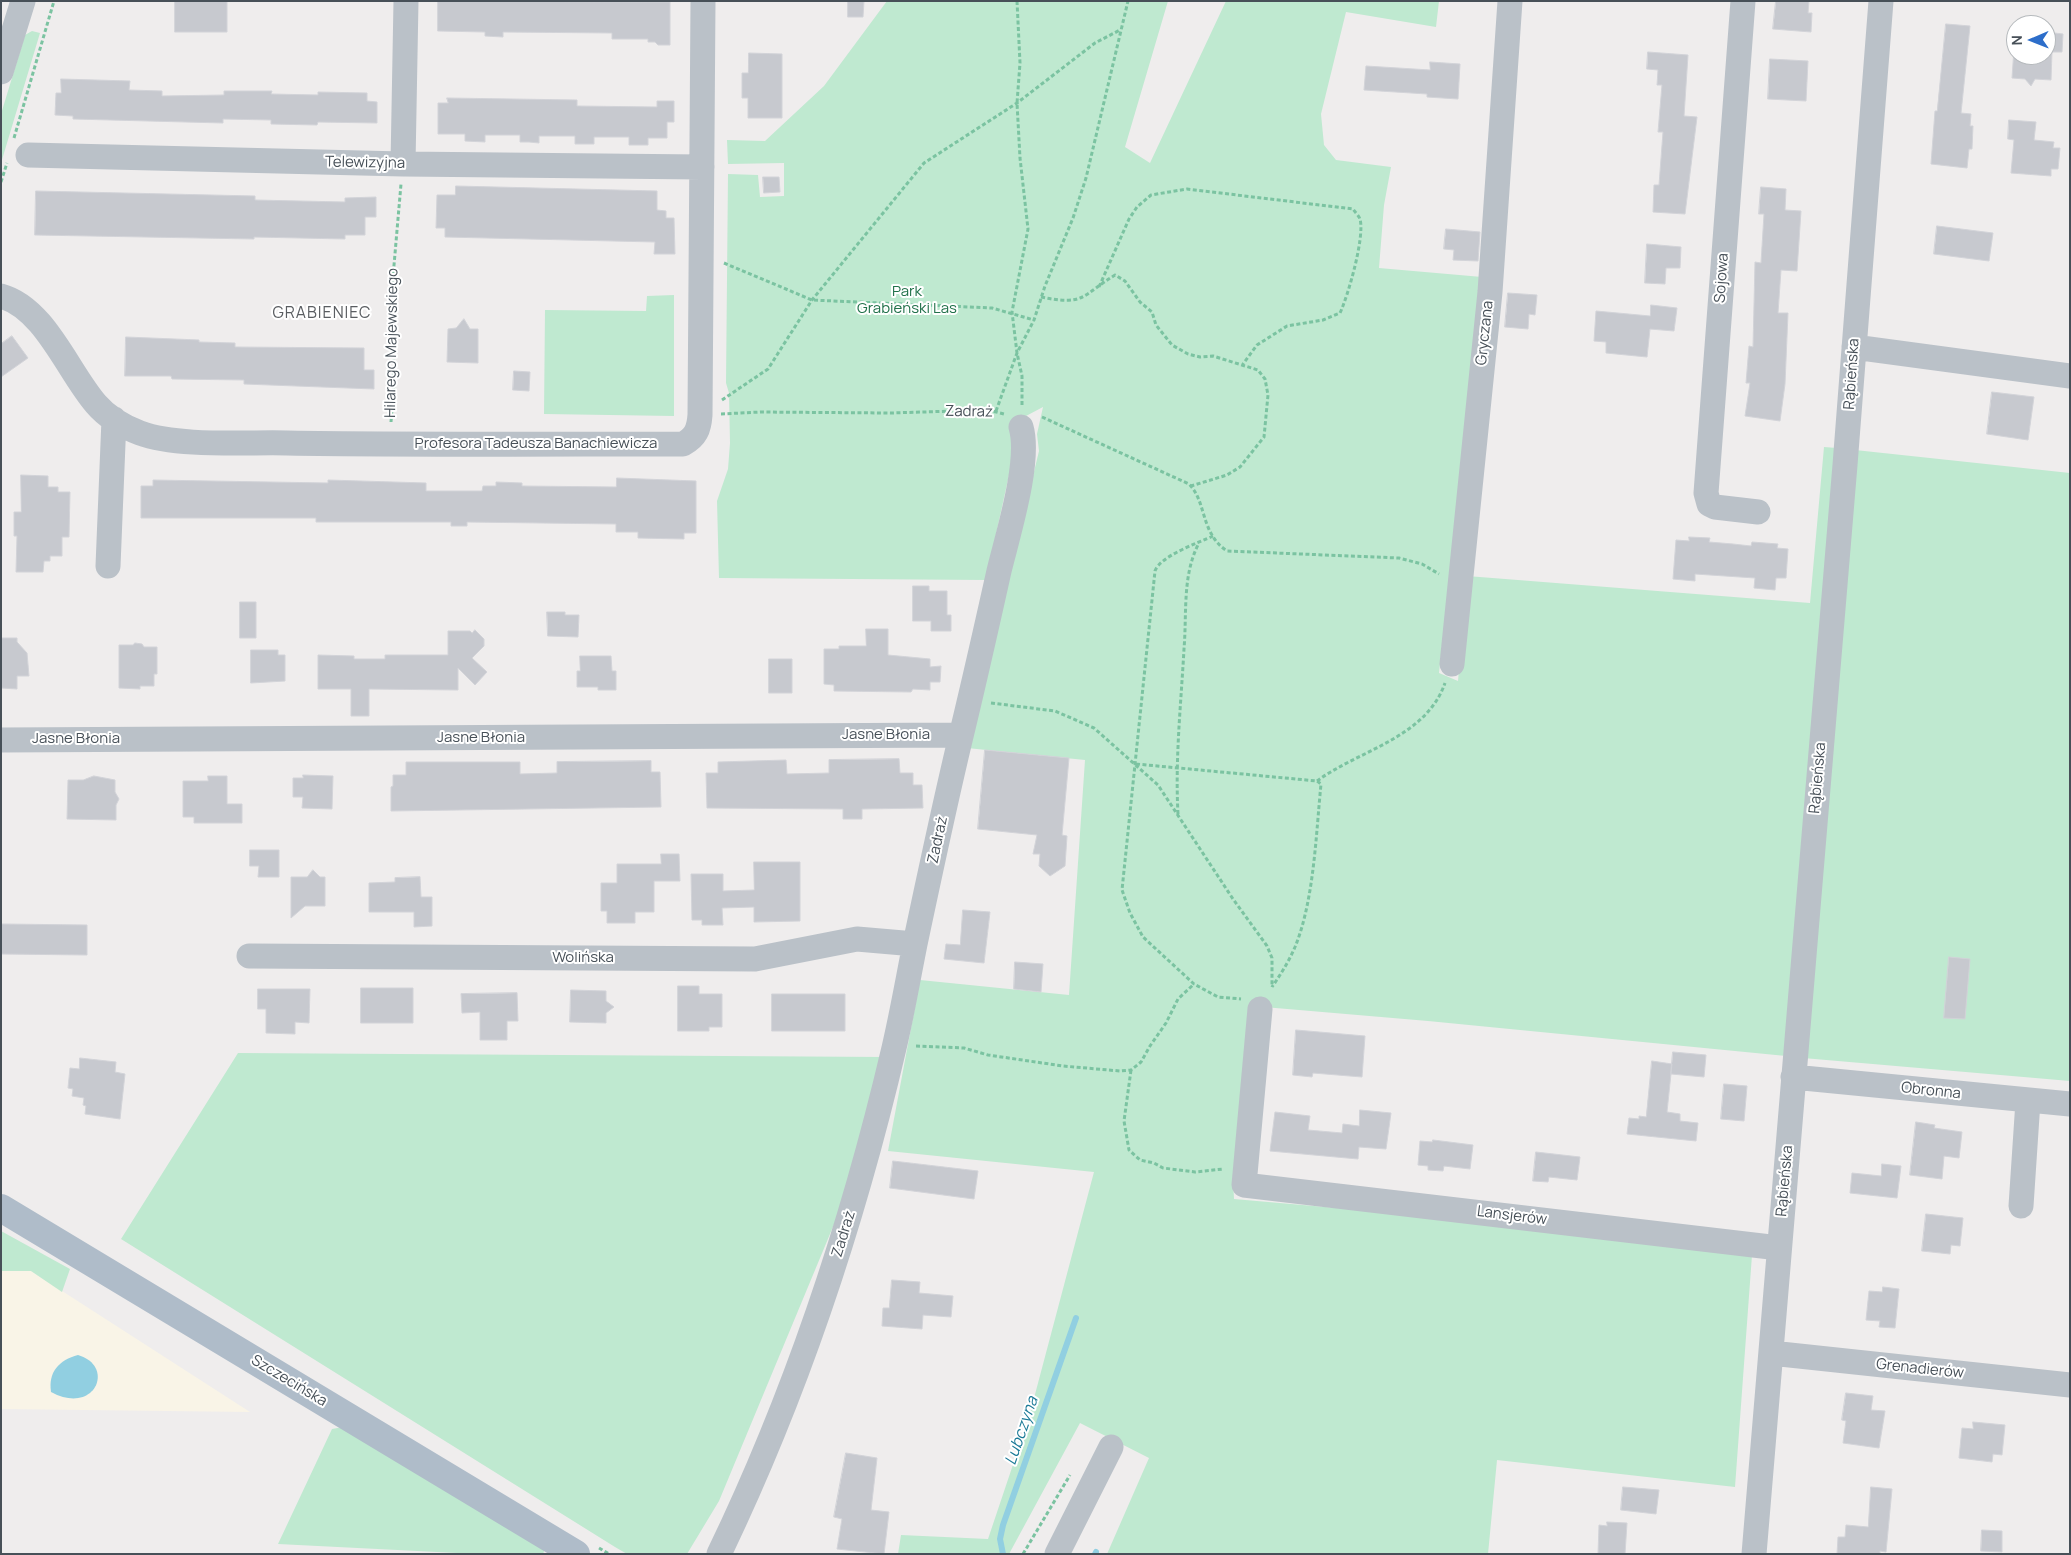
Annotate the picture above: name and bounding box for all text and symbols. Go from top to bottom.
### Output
north arrow [2006,15,2056,65]
text: N [2007,35,2026,45]
street label: Telewizyjna [325,153,405,173]
street label: Sojowa [1711,253,1733,303]
street label: Hilarego Majewskiego [382,268,402,418]
park label: Park Grabieński Las [857,283,957,318]
street label: Gryczana [1473,300,1497,366]
district label: GRABIENIEC [271,304,373,324]
street label: Rąbieńska [1841,338,1863,410]
street label: Zadraż [945,403,993,421]
street label: Profesora Tadeusza Banachiewicza [415,435,657,453]
street label: Jasne Błonia [842,726,930,744]
street label: Jasne Błonia [437,729,525,747]
street label: Jasne Błonia [32,730,120,748]
street label: Rąbieńska [1806,742,1830,814]
street label: Zadraż [924,815,952,865]
street label: Wolińska [552,949,614,967]
street label: Obronna [1900,1079,1962,1103]
street label: Rąbieńska [1773,1145,1797,1217]
street label: Lansjerów [1476,1203,1548,1229]
street label: Zadraż [828,1209,860,1259]
street label: Szczecińska [248,1351,330,1411]
street label: Grenadierów [1875,1355,1965,1383]
water label: Lubczyna [1001,1394,1043,1468]

